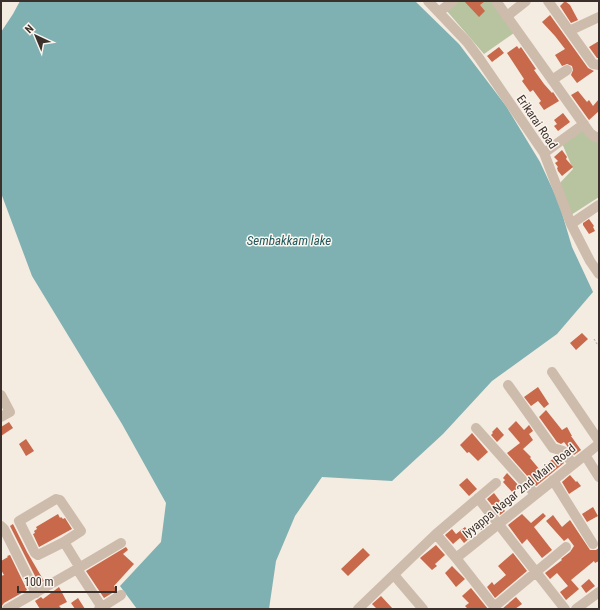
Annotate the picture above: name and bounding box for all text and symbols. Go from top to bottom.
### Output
north arrow [16,16,56,56]
text: N [22,22,37,36]
street label: Erikarai Road [514,92,560,152]
water label: Sembakkam lake [247,233,331,248]
street label: Iyyappa Nagar 2nd Main Road [460,441,578,541]
scale bar [18,568,116,594]
text: 100 m [24,575,54,589]

